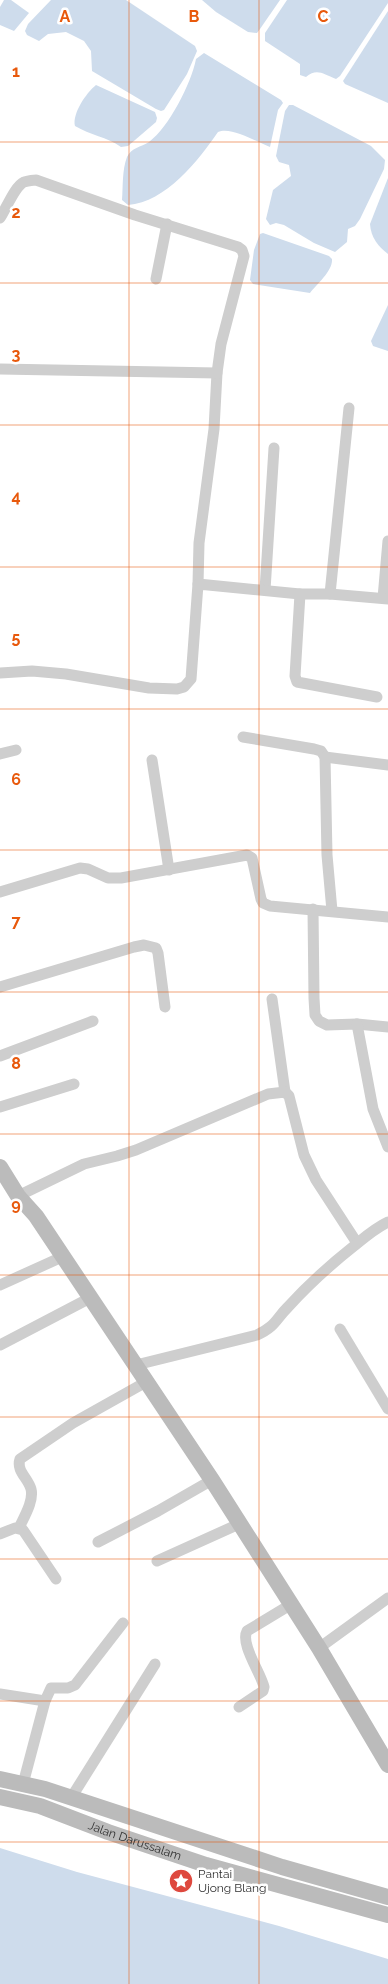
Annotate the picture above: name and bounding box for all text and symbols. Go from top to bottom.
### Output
text: A [60,7,71,26]
text: B [189,7,200,26]
text: C [318,7,329,26]
text: 1 [12,62,20,81]
text: 2 [11,203,21,222]
text: 3 [12,345,21,364]
text: 4 [11,487,21,506]
text: 5 [12,628,21,647]
text: 6 [11,770,21,789]
text: 7 [12,912,21,931]
text: 8 [11,1054,21,1073]
text: 9 [11,1195,21,1214]
street label: Jalan Darussalam [86,1818,183,1863]
place label: Pantai Ujong Blang [198,1867,267,1895]
place icon: Pantai Ujong Blang [168,1868,194,1894]

